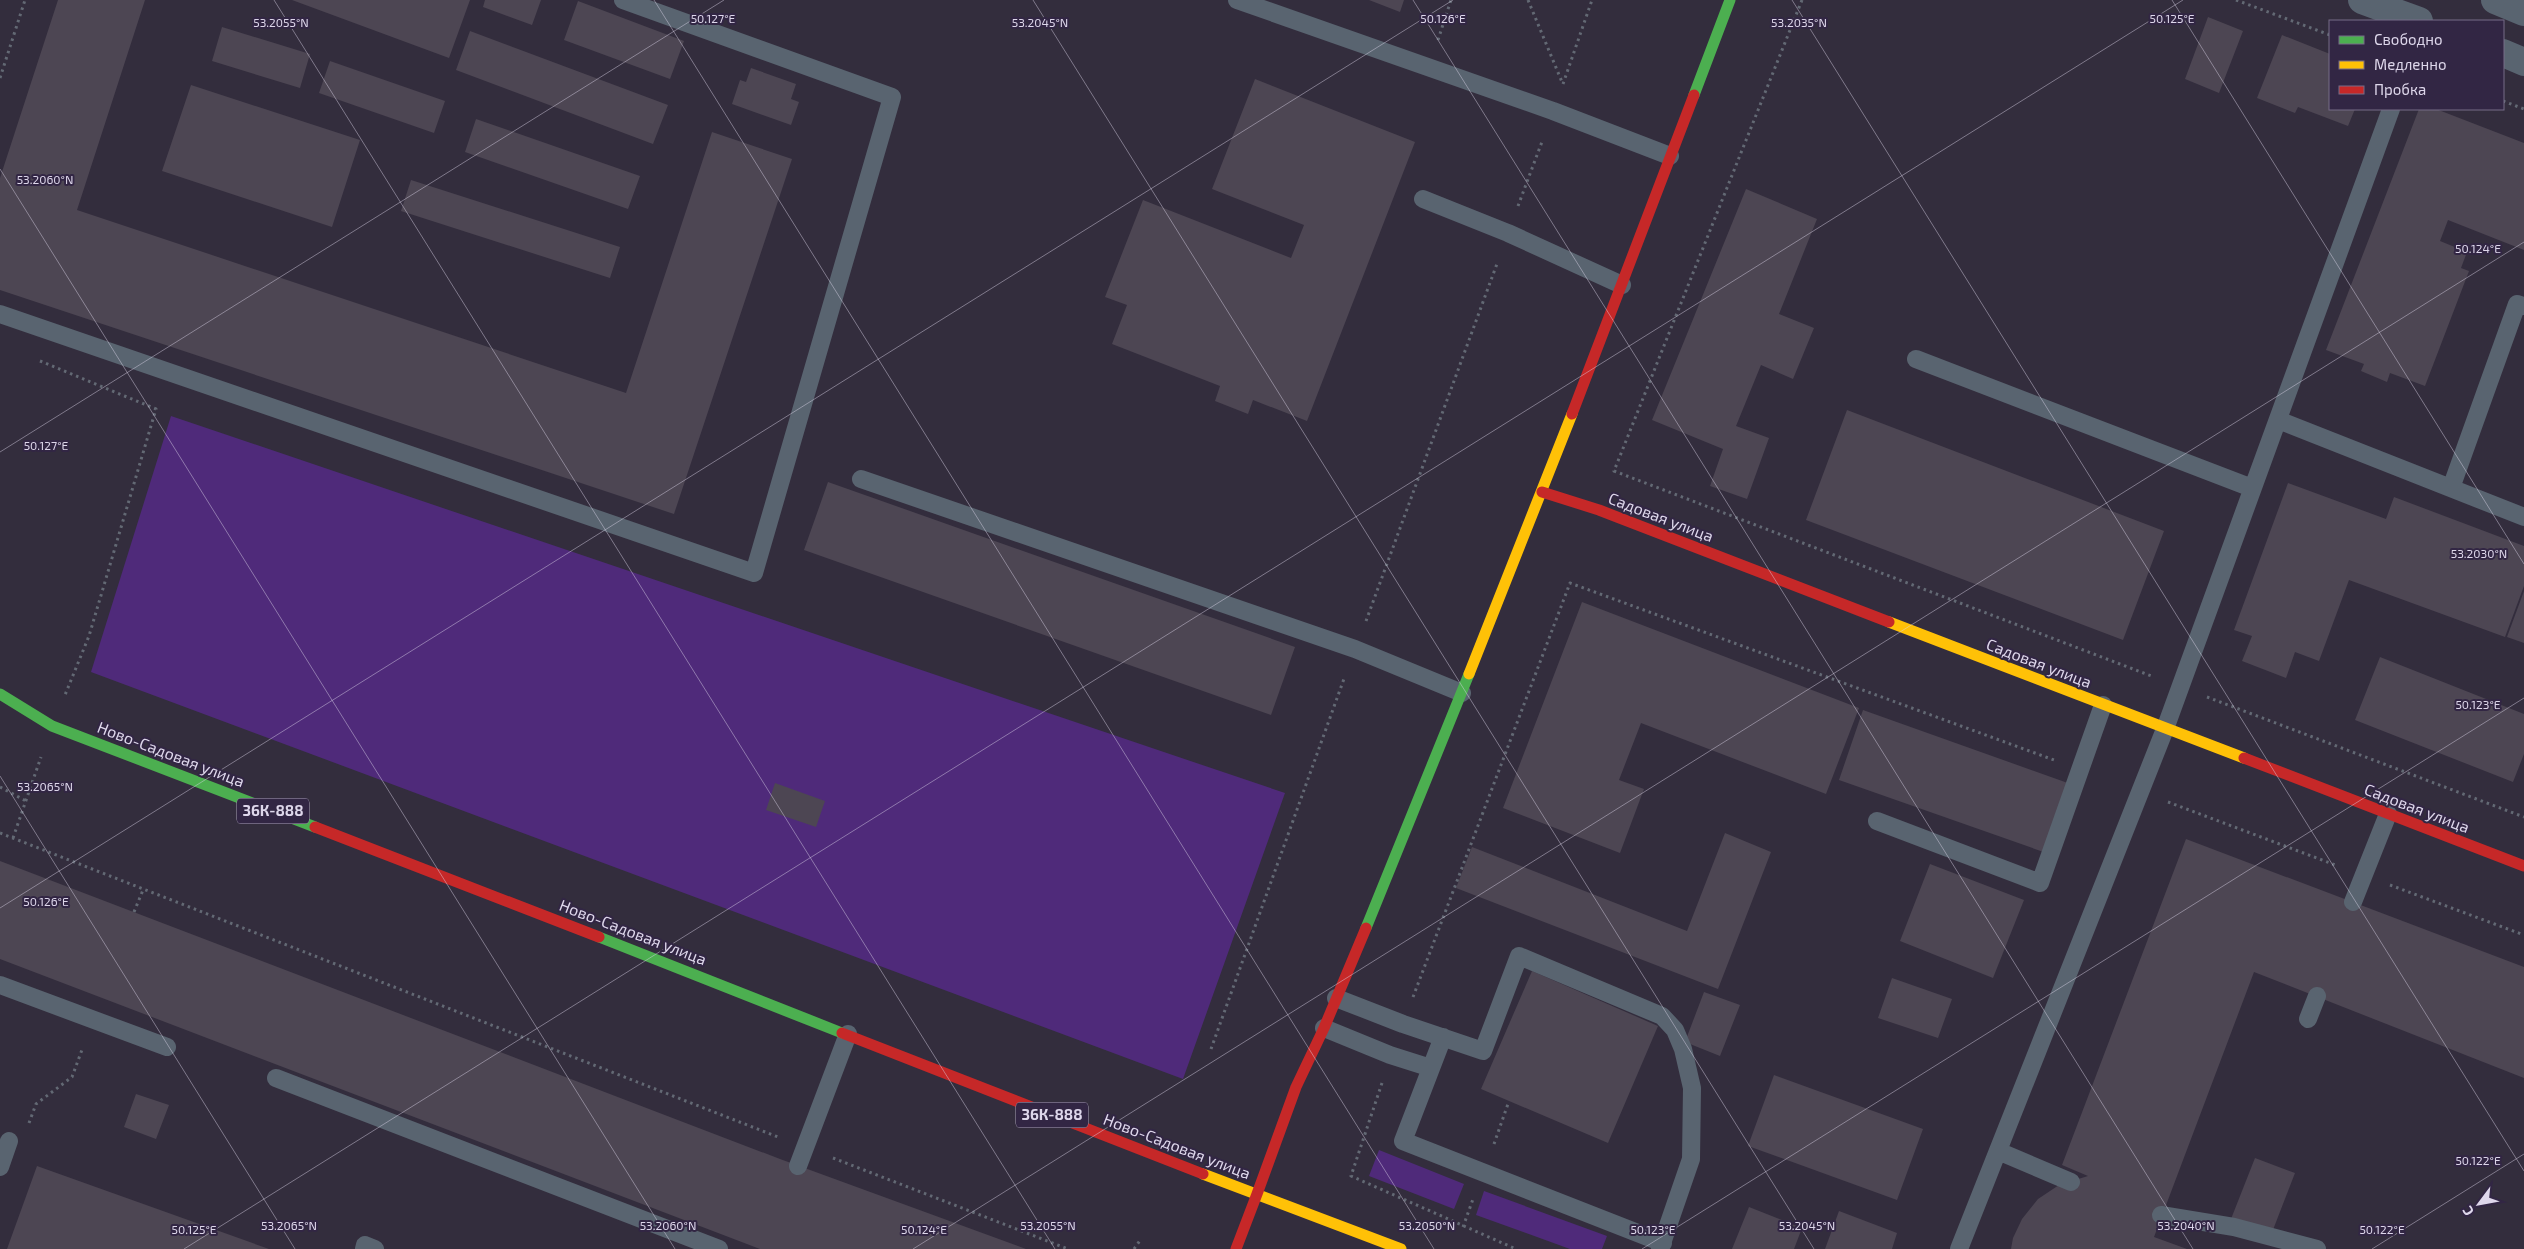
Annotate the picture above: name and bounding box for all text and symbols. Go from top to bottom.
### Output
text: 50.127°E [691,11,736,25]
text: 50.126°E [1420,11,1466,25]
text: 50.125°E [2150,11,2195,25]
text: 53.2055°N [253,15,309,29]
text: 53.2045°N [1012,15,1068,29]
text: 53.2035°N [1771,15,1827,29]
legend [2329,20,2504,110]
text: Свободно [2374,30,2443,48]
text: Медленно [2374,55,2447,73]
text: Пробка [2374,80,2426,98]
text: 53.2060°N [17,172,73,186]
text: 50.124°E [2455,241,2501,255]
text: 50.127°E [24,438,69,452]
street label: Садовая улица [1606,488,1716,546]
text: 53.2030°N [2451,546,2507,560]
street label: Садовая улица [1984,634,2094,692]
text: 50.123°E [2455,697,2501,711]
street label: Ново-Садовая улица [95,717,247,791]
text: 53.2065°N [17,779,73,793]
street label: Садовая улица [2362,779,2472,837]
road number: 36К-888 [237,798,309,824]
text: 50.126°E [23,894,69,908]
street label: Ново-Садовая улица [557,895,709,969]
road number: 36К-888 [1016,1102,1088,1128]
street label: Ново-Садовая улица [1101,1109,1253,1183]
text: 50.122°E [2455,1153,2501,1167]
north arrow [2454,1179,2504,1229]
text: С [2458,1203,2477,1219]
text: 53.2065°N [261,1218,317,1232]
text: 53.2060°N [640,1218,696,1232]
text: 53.2055°N [1020,1218,1076,1232]
text: 53.2050°N [1399,1218,1455,1232]
text: 53.2045°N [1779,1218,1835,1232]
text: 53.2040°N [2157,1218,2215,1232]
text: 50.125°E [172,1222,217,1236]
text: 50.124°E [901,1222,947,1236]
text: 50.123°E [1630,1222,1676,1236]
text: 50.122°E [2359,1222,2405,1236]

